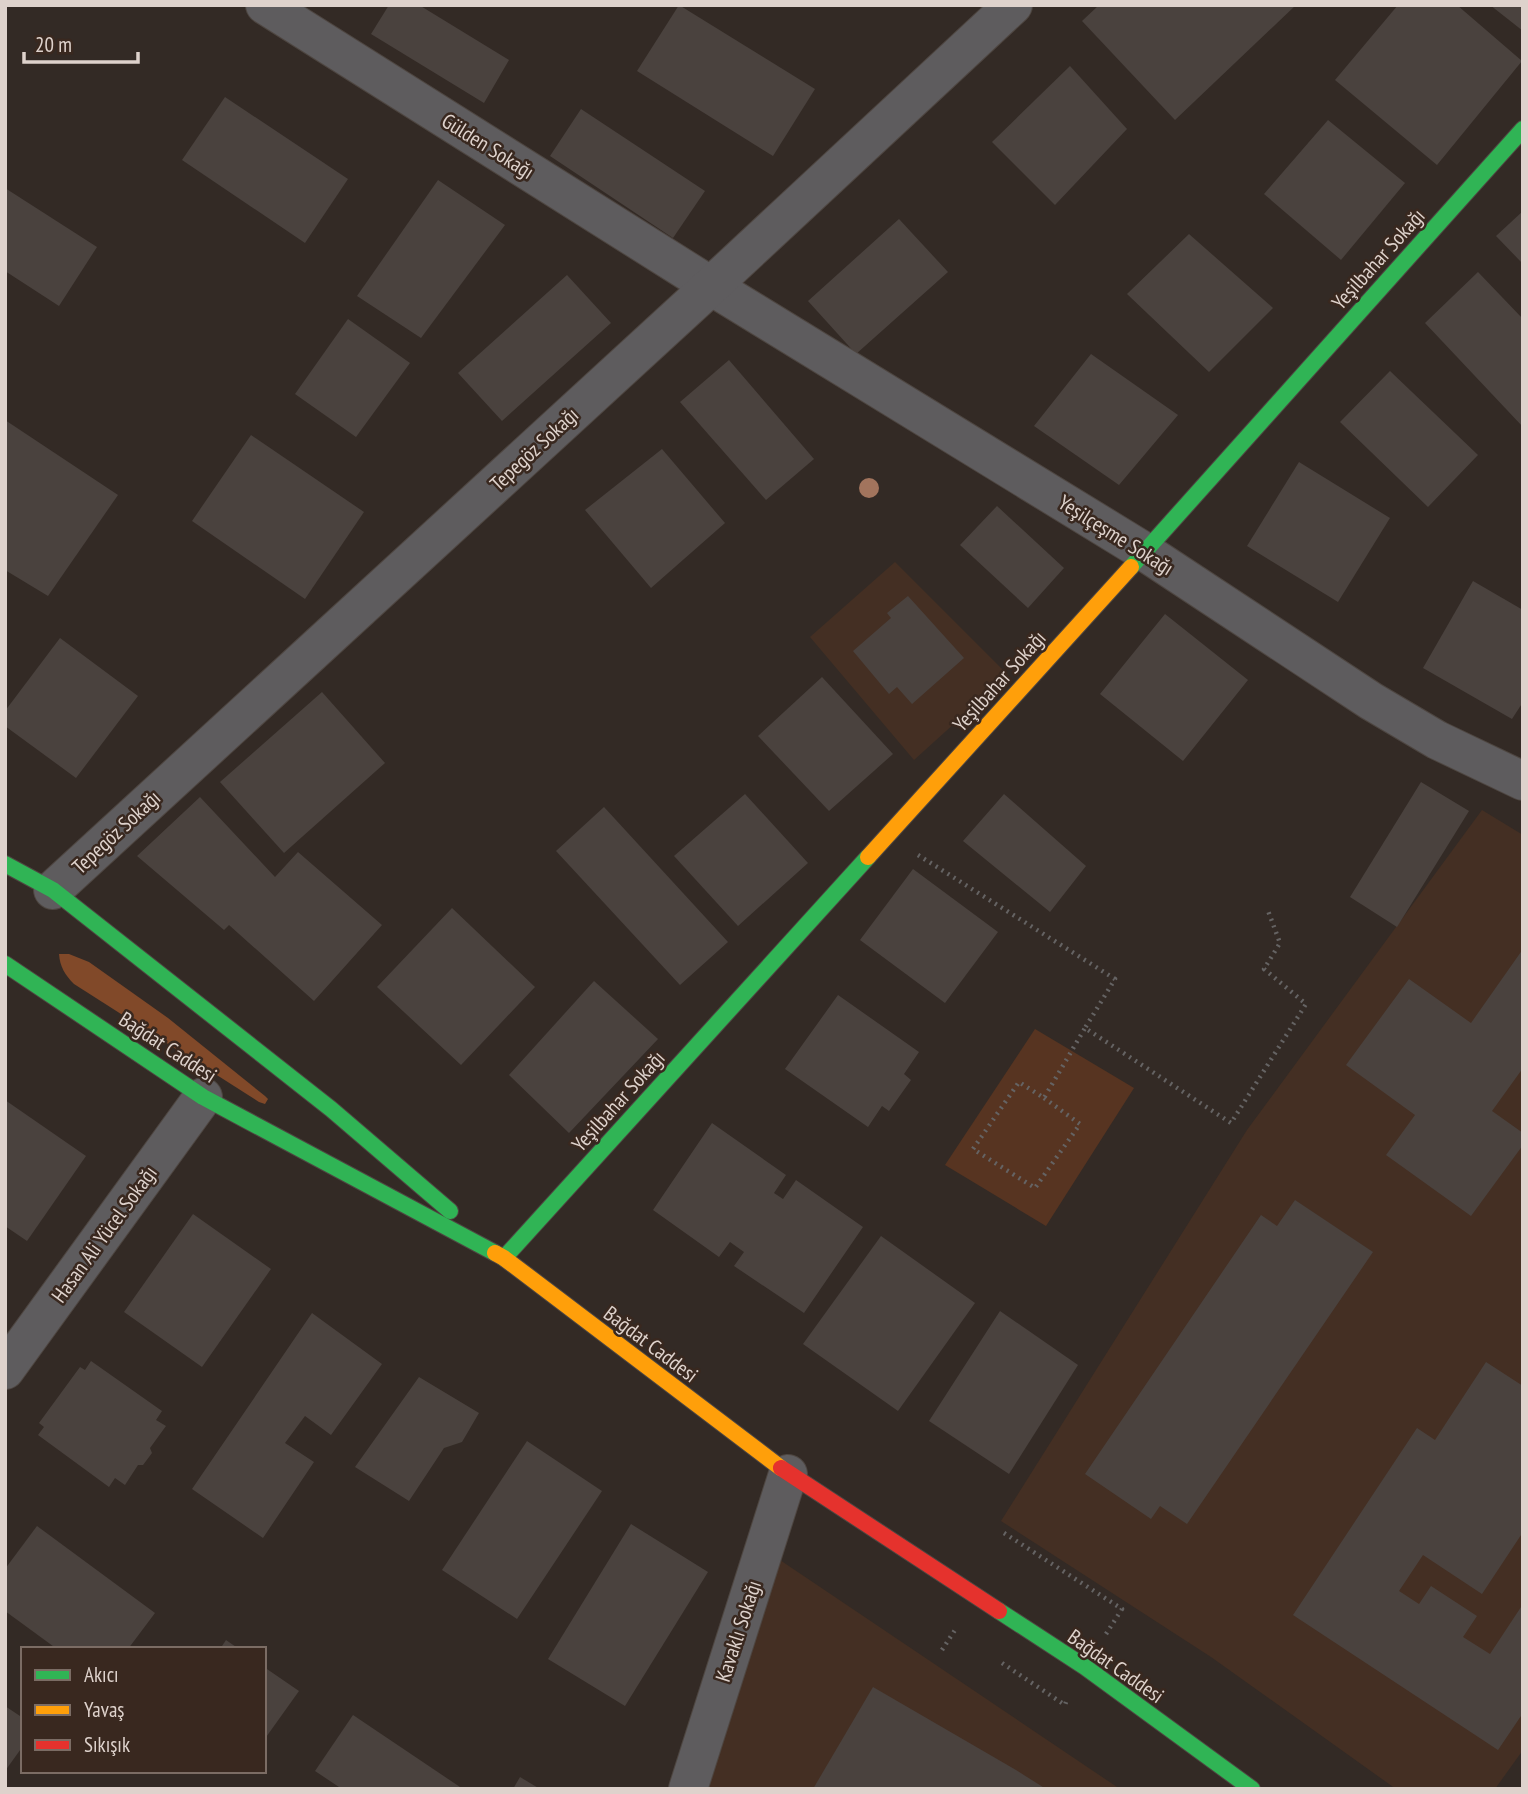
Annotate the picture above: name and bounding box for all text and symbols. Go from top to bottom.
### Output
scale bar [24,21,138,65]
text: 20 m [35,31,72,58]
street label: Gülden Sokağı [437,107,539,185]
street label: Yeşilbahar Sokağı [1326,203,1430,315]
street label: Tepegöz Sokağı [484,401,584,497]
street label: Yeşilçeşme Sokağı [1053,489,1179,581]
street label: Yeşilbahar Sokağı [947,625,1051,737]
street label: Tepegöz Sokağı [66,784,166,880]
street label: Bağdat Caddesi [114,1005,222,1089]
street label: Yeşilbahar Sokağı [566,1045,670,1157]
street label: Hasan Ali Yücel Sokağı [45,1160,163,1308]
street label: Bağdat Caddesi [598,1300,704,1388]
street label: Kavaklı Sokağı [709,1577,767,1685]
street label: Bağdat Caddesi [1063,1623,1169,1709]
legend [21,1647,266,1773]
text: Akıcı [84,1661,119,1688]
text: Yavaş [84,1696,124,1723]
text: Sıkışık [84,1731,130,1758]

